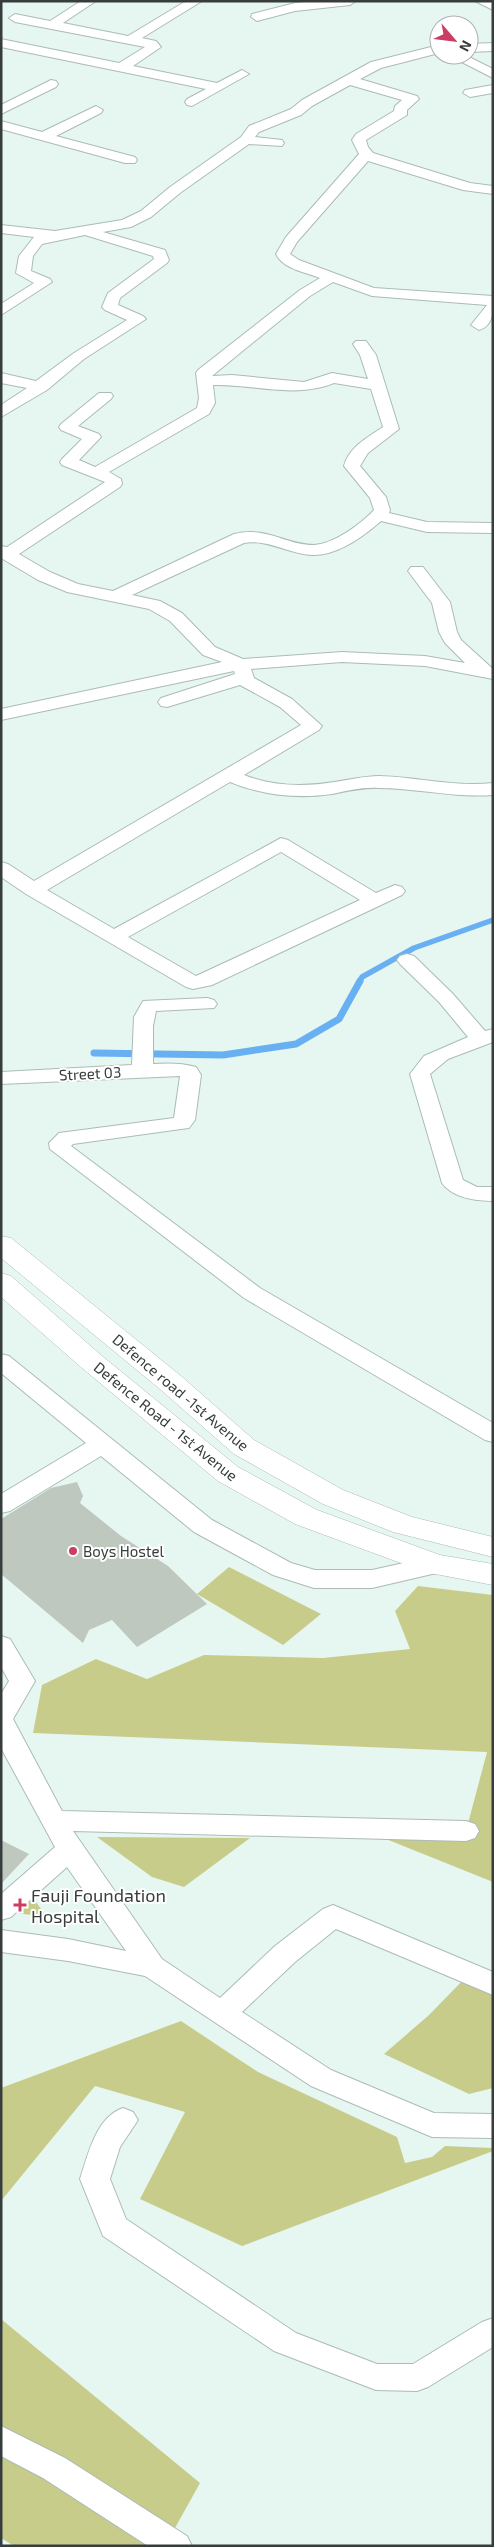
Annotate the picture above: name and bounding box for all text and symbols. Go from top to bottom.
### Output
north arrow [429,15,479,65]
text: N [456,38,476,55]
street label: Street 03 [58,1062,122,1084]
street label: Defence road -1st Avenue [109,1330,253,1454]
street label: Defence Road - 1st Avenue [91,1358,241,1484]
place label: Boys Hostel [83,1542,165,1560]
marker: Boys Hostel [67,1545,79,1557]
place label: Fauji Foundation Hospital [31,1884,166,1927]
marker: Fauji Foundation Hospital [13,1898,27,1912]

